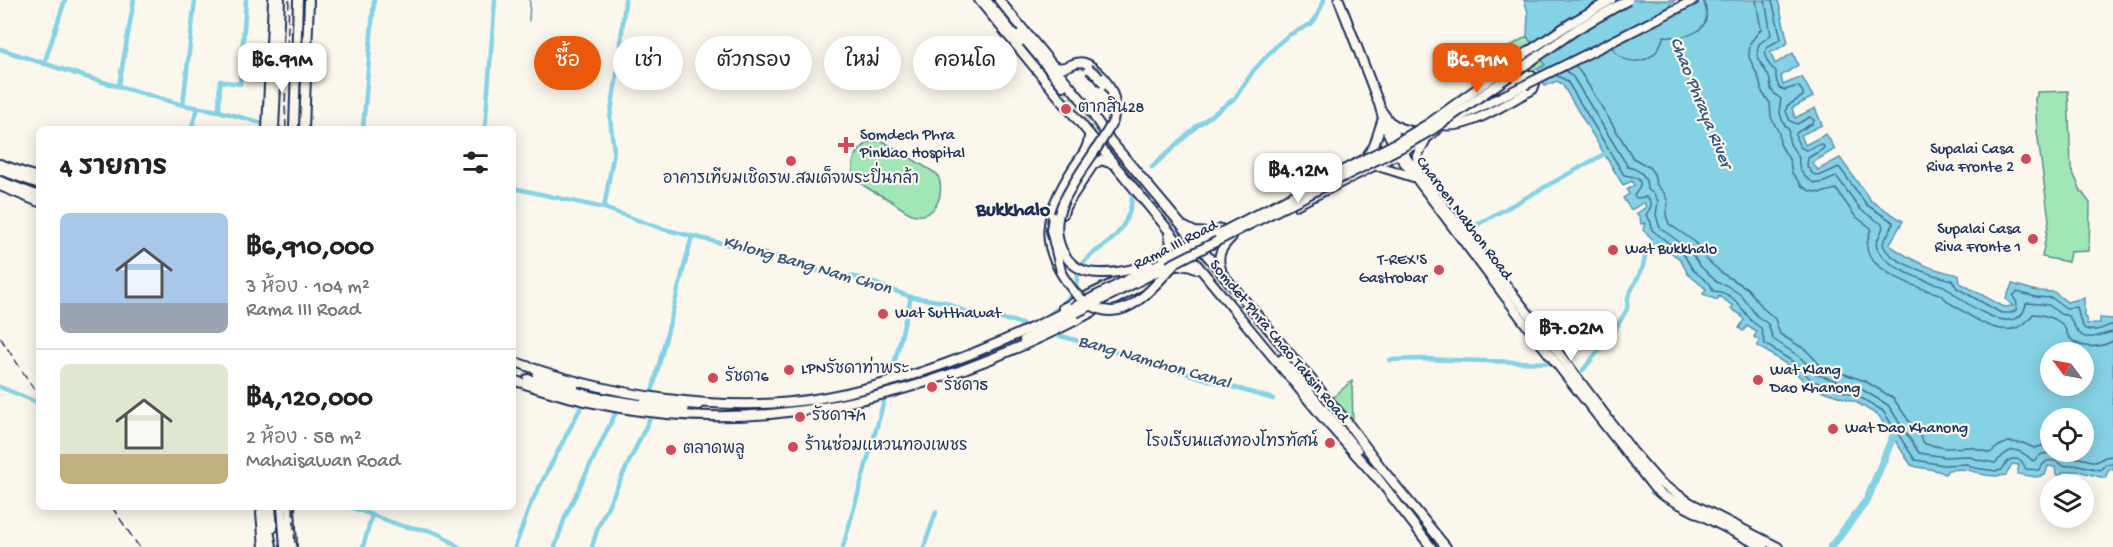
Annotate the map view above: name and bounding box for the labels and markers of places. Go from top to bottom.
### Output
pin: ฿6.91M [233,43,331,94]
pin: ฿6.91M [1428,43,1526,94]
place label: ตากสิน28 [1078,96,1145,119]
marker: ตากสิน28 [1059,102,1073,116]
place label: Somdech Phra Pinklao Hospital [859,127,965,164]
marker: Somdech Phra Pinklao Hospital [837,136,855,154]
place label: Supalai Casa Riva Fronte 2 [1926,141,2015,178]
marker: Supalai Casa Riva Fronte 2 [2019,152,2033,166]
pin: ฿4.12M [1249,153,1347,204]
marker: อาคารเทียมเชิดรพ.สมเด็จพระปิ่นกล้า [784,154,798,168]
place label: อาคารเทียมเชิดรพ.สมเด็จพระปิ่นกล้า [663,162,919,190]
place label: Supalai Casa Riva Fronte 1 [1935,221,2022,258]
marker: Supalai Casa Riva Fronte 1 [2026,232,2040,246]
place label: Wat Bukkhalo [1625,241,1717,260]
marker: Wat Bukkhalo [1606,243,1620,257]
place label: T-REX'S Gastrobar [1359,252,1428,289]
marker: T-REX'S Gastrobar [1432,263,1446,277]
place label: Wat Sutthawat [895,305,1003,324]
marker: Wat Sutthawat [876,307,890,321]
pin: ฿7.02M [1522,311,1620,362]
place label: LPNรัชดาท่าพระ [801,356,909,380]
place label: Wat Klang Dao Khanong [1769,362,1860,399]
marker: LPNรัชดาท่าพระ [782,363,796,377]
place label: รัชดา6 [725,365,770,388]
marker: รัชดา6 [706,371,720,385]
marker: Wat Klang Dao Khanong [1751,373,1765,387]
place label: รัชดา5 [944,374,988,397]
marker: รัชดา5 [925,380,939,394]
place label: รัชดา7/1 [812,404,866,427]
marker: รัชดา7/1 [793,410,807,424]
place label: Wat Dao Khanong [1845,420,1968,439]
marker: Wat Dao Khanong [1826,422,1840,436]
place label: โรงเรียนแสงทองโทรทัศน์ [1146,429,1318,453]
place label: ร้านซ่อมแหวนทองเพชร [805,433,967,457]
marker: โรงเรียนแสงทองโทรทัศน์ [1323,436,1337,450]
marker: ร้านซ่อมแหวนทองเพชร [786,440,800,454]
place label: ตลาดพลู [683,441,745,460]
marker: ตลาดพลู [664,443,678,457]

